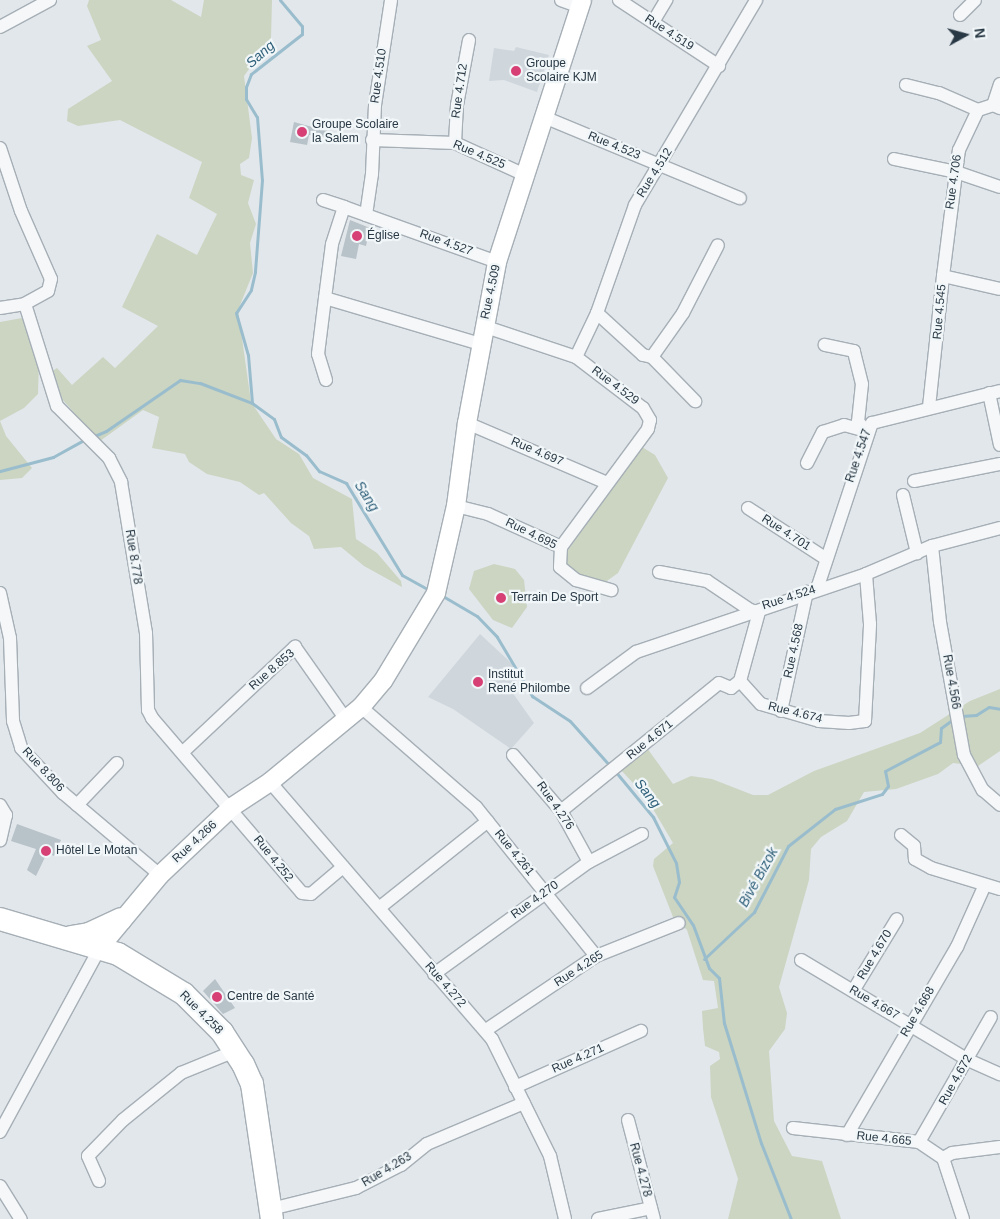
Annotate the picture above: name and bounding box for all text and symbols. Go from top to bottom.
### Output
north arrow [940,10,990,60]
street label: Rue 4.519 [642,12,696,54]
text: N [971,27,988,39]
water label: Sang [242,37,278,71]
street label: Rue 4.510 [368,48,390,104]
place label: Groupe Scolaire KJM [526,57,597,85]
street label: Rue 4.712 [449,63,471,119]
marker: Groupe Scolaire KJM [510,65,522,77]
place label: Groupe Scolaire la Salem [312,118,399,146]
marker: Groupe Scolaire la Salem [296,126,308,138]
street label: Rue 4.523 [586,129,642,163]
street label: Rue 4.525 [451,138,507,172]
street label: Rue 4.512 [634,146,676,200]
street label: Rue 4.706 [943,154,965,210]
street label: Rue 4.527 [418,227,474,259]
place label: Église [367,229,400,243]
marker: Église [351,230,363,242]
street label: Rue 4.509 [478,263,504,321]
street label: Rue 4.545 [930,284,950,340]
street label: Rue 4.529 [589,364,641,408]
street label: Rue 4.547 [843,427,875,485]
street label: Rue 4.697 [509,435,565,469]
water label: Sang [351,478,383,514]
street label: Rue 4.701 [759,512,813,554]
street label: Rue 4.695 [503,515,559,553]
street label: Rue 8.778 [122,529,144,585]
street label: Rue 4.524 [760,583,818,613]
place label: Terrain De Sport [511,591,598,605]
marker: Terrain De Sport [495,592,507,604]
street label: Rue 4.568 [781,622,807,680]
street label: Rue 8.853 [246,646,298,694]
street label: Rue 4.566 [939,653,963,711]
place label: Institut René Philombe [488,668,570,696]
marker: Institut René Philombe [472,676,484,688]
street label: Rue 4.674 [766,699,824,727]
street label: Rue 4.671 [624,717,676,763]
street label: Rue 8.806 [19,745,67,795]
water label: Sang [631,775,665,811]
street label: Rue 4.276 [533,779,577,833]
street label: Rue 4.266 [170,818,220,866]
street label: Rue 4.261 [491,827,537,879]
street label: Rue 4.252 [250,833,296,885]
place label: Hôtel Le Motan [56,844,137,858]
water label: Bivé Bizok [735,844,781,910]
marker: Hôtel Le Motan [40,845,52,857]
street label: Rue 4.270 [508,878,562,922]
street label: Rue 4.670 [855,928,895,982]
street label: Rue 4.265 [552,948,606,990]
street label: Rue 4.272 [421,959,469,1011]
street label: Rue 4.667 [846,983,902,1023]
street label: Rue 4.668 [898,984,938,1040]
street label: Rue 4.258 [176,988,226,1038]
place label: Centre de Santé [227,990,314,1004]
marker: Centre de Santé [211,991,223,1003]
street label: Rue 4.271 [550,1041,606,1077]
street label: Rue 4.672 [936,1052,976,1108]
street label: Rue 4.665 [856,1129,912,1149]
street label: Rue 4.278 [626,1141,654,1199]
street label: Rue 4.263 [360,1150,414,1190]

